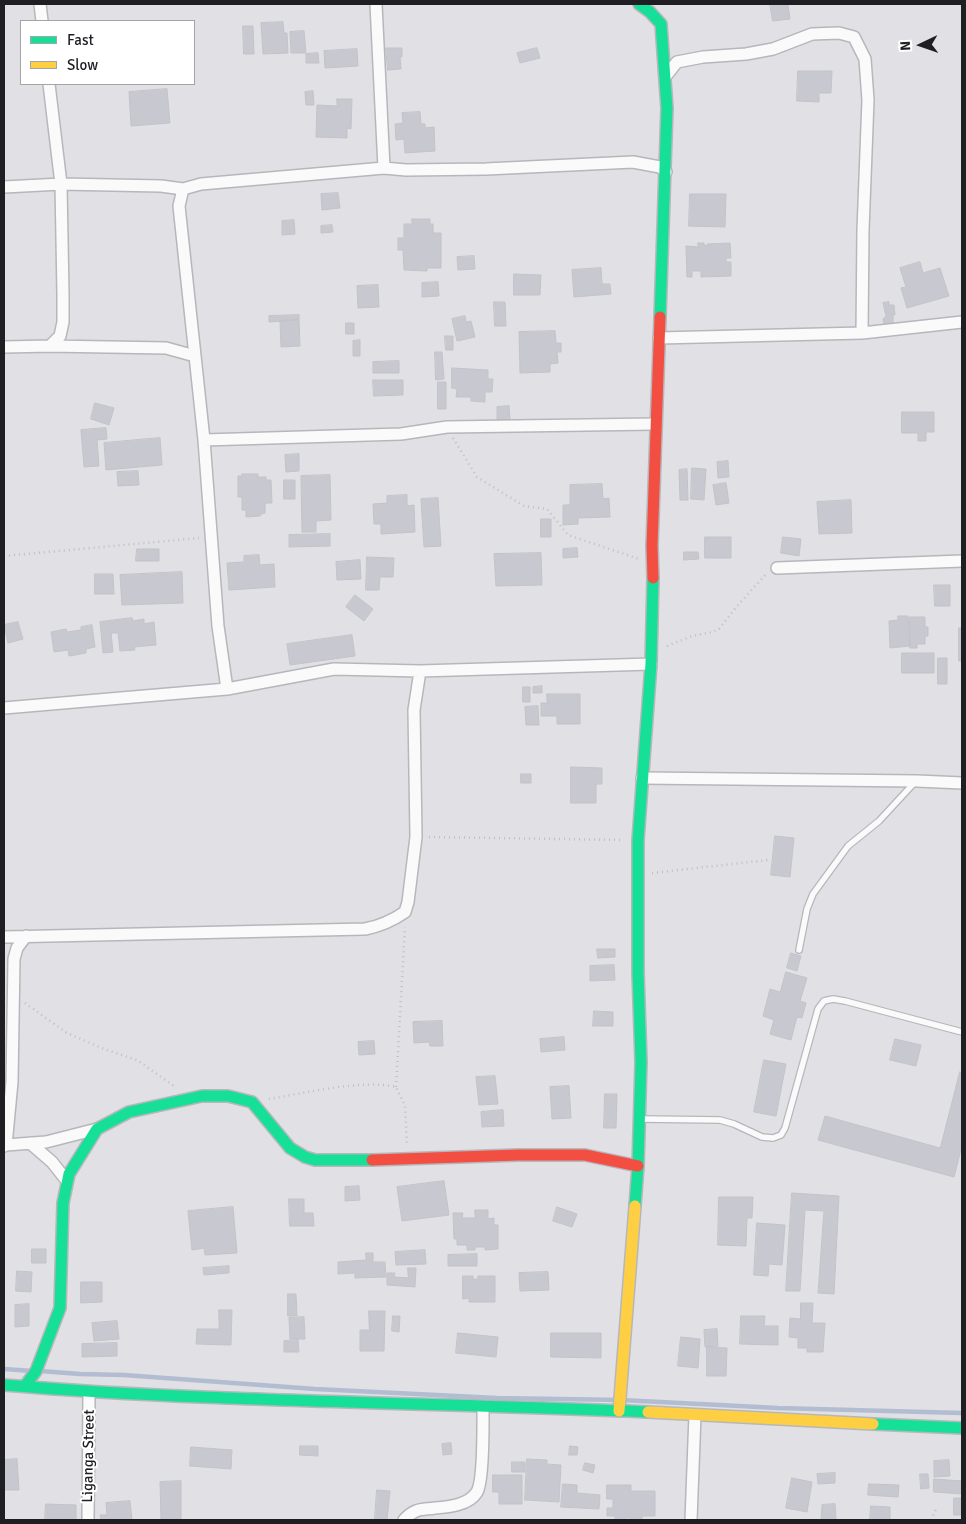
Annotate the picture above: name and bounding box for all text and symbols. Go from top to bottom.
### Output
legend [20,20,195,85]
north arrow [896,20,946,70]
text: Fast [67,31,94,49]
text: N [897,40,914,51]
text: Slow [67,56,98,74]
street label: Liganga Street [79,1409,99,1503]

